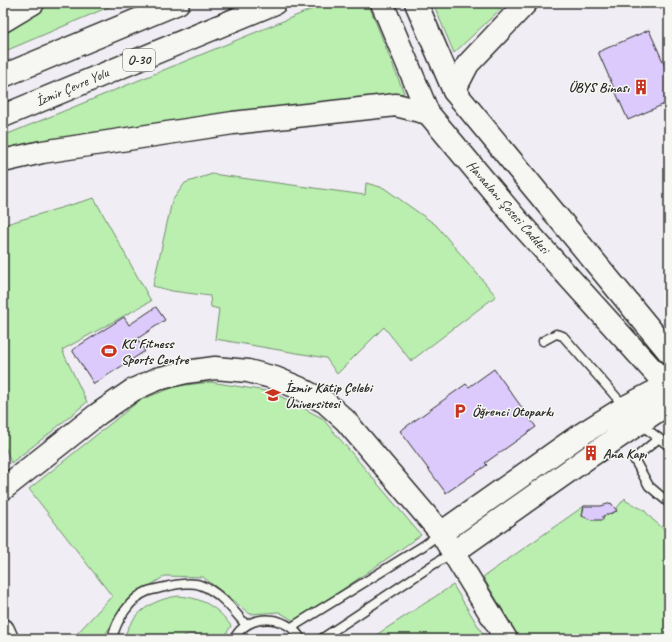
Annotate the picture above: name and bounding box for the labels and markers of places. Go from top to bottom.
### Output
building icon: ÜBYS Binası [632,78,650,96]
place label: ÜBYS Binası [569,79,630,96]
place label: KC Fitness Sports Centre [121,335,190,368]
sports icon: KC Fitness Sports Centre [100,342,118,360]
place label: İzmir Kâtip Çelebi Üniversitesi [285,379,374,412]
school or university icon: İzmir Kâtip Çelebi Üniversitesi [264,386,282,404]
parking icon: Öğrenci Otoparkı [451,402,469,420]
place label: Öğrenci Otoparkı [472,403,554,420]
building icon: Ana Kapı [582,444,600,462]
place label: Ana Kapı [603,445,648,462]

